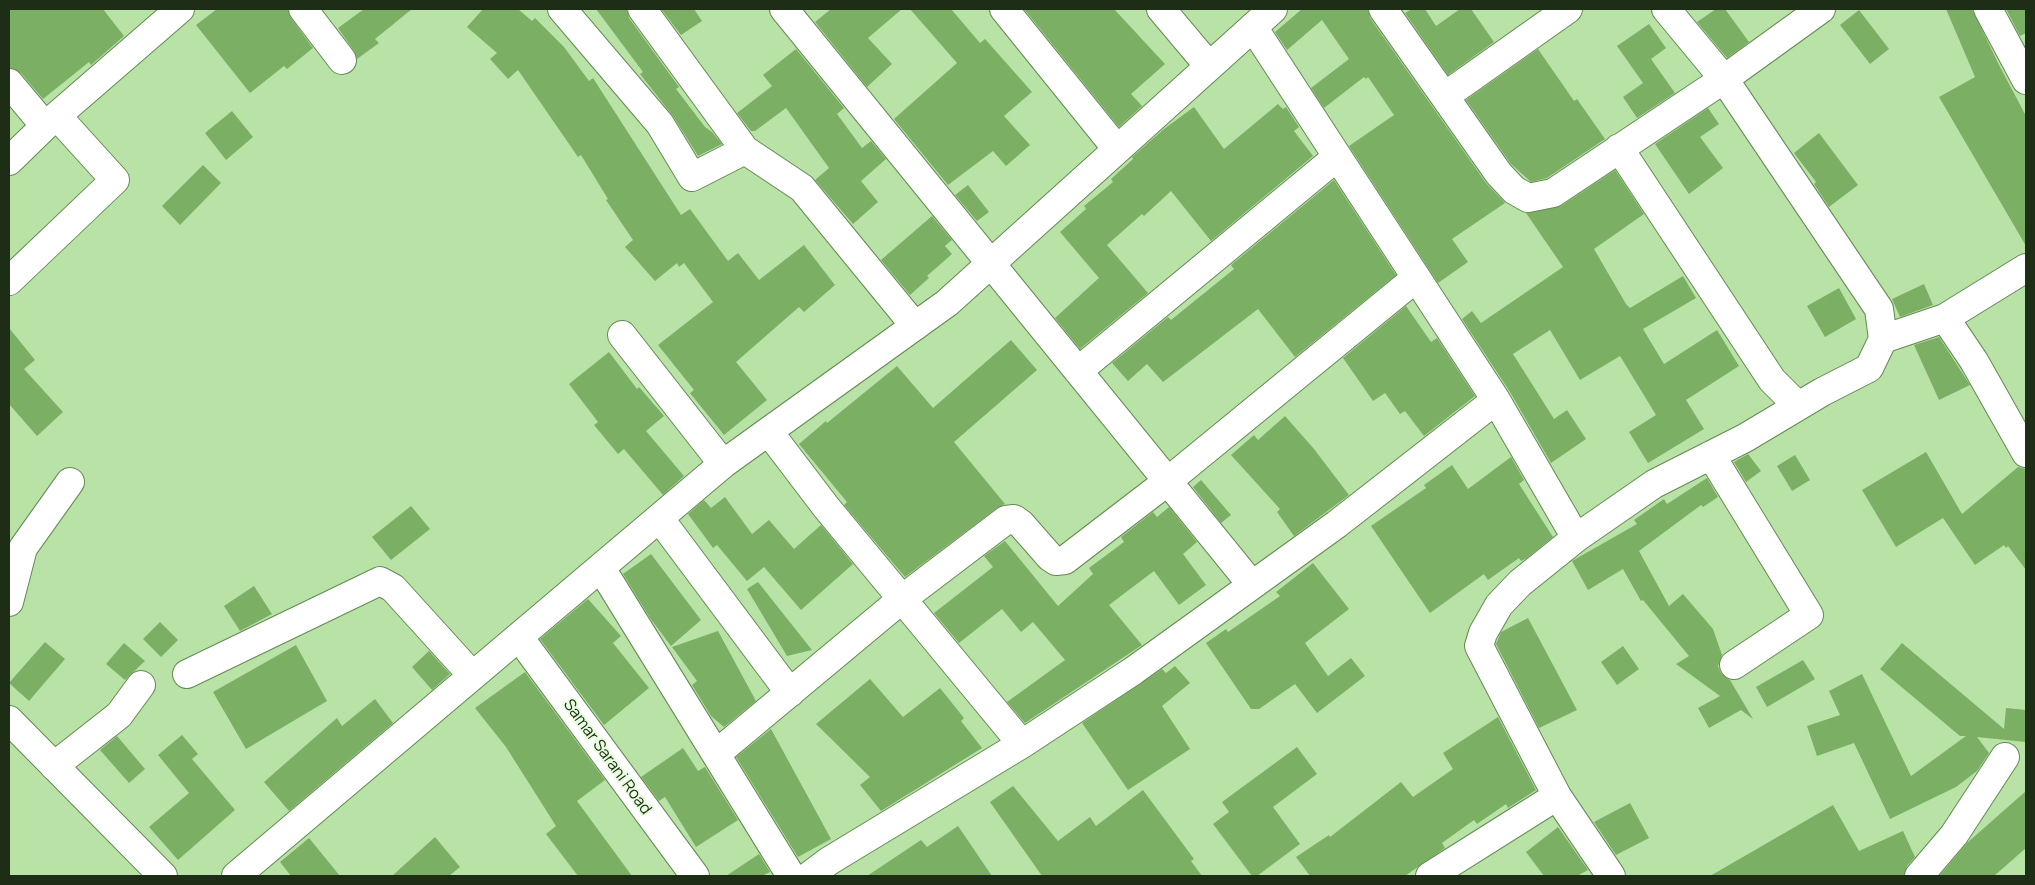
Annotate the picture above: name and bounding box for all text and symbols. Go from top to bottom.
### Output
street label: Samar Sarani Road [559,696,655,818]

